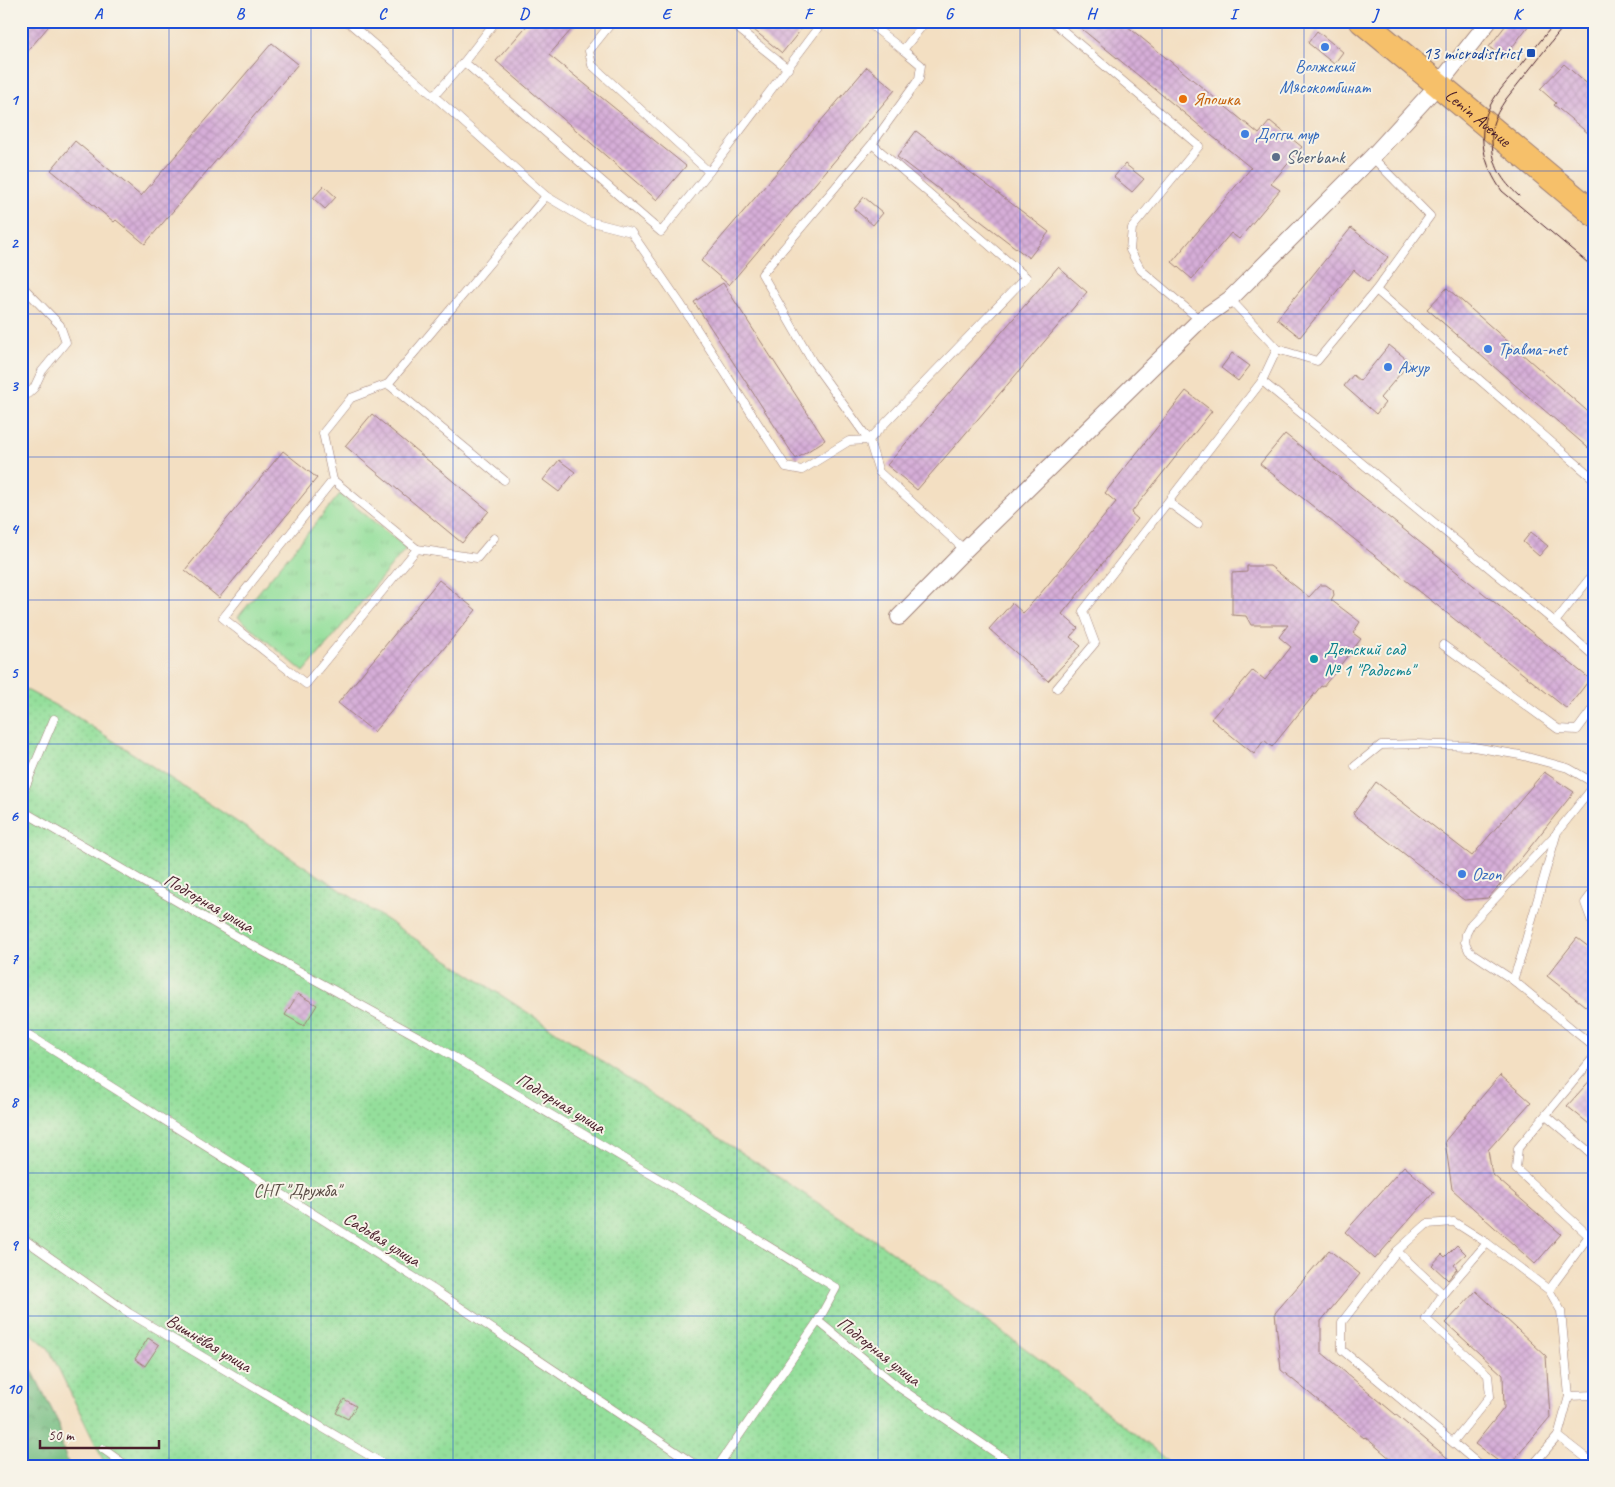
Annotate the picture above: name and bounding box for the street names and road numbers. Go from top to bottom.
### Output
street label: Lenin Avenue [1441,84,1516,152]
street label: Подгорная улица [160,868,259,938]
street label: Подгорная улица [512,1068,611,1139]
street label: Садовая улица [340,1207,425,1272]
street label: Вишнёвая улица [162,1309,257,1378]
street label: Подгорная улица [833,1312,926,1391]

